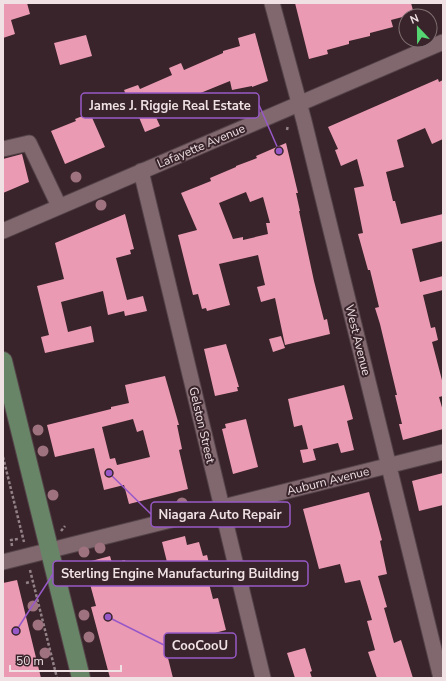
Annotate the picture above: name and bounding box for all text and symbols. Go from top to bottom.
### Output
north arrow [398,8,438,48]
text: N [408,11,421,28]
callout: James J. Riggie Real Estate [81,93,259,118]
text: James J. Riggie Real Estate [88,97,251,115]
street label: Lafayette Avenue [155,120,247,172]
street label: West Avenue [341,303,375,377]
street label: Gelston Street [185,385,219,465]
street label: Auburn Avenue [285,463,371,499]
callout: Niagara Auto Repair [151,502,290,527]
text: Niagara Auto Repair [158,506,282,524]
callout: Sterling Engine Manufacturing Building [53,561,308,586]
text: Sterling Engine Manufacturing Building [61,565,299,583]
callout: CooCooU [164,633,236,658]
text: CooCooU [172,637,228,655]
scale bar [10,647,121,673]
text: 50 m [16,653,44,669]

